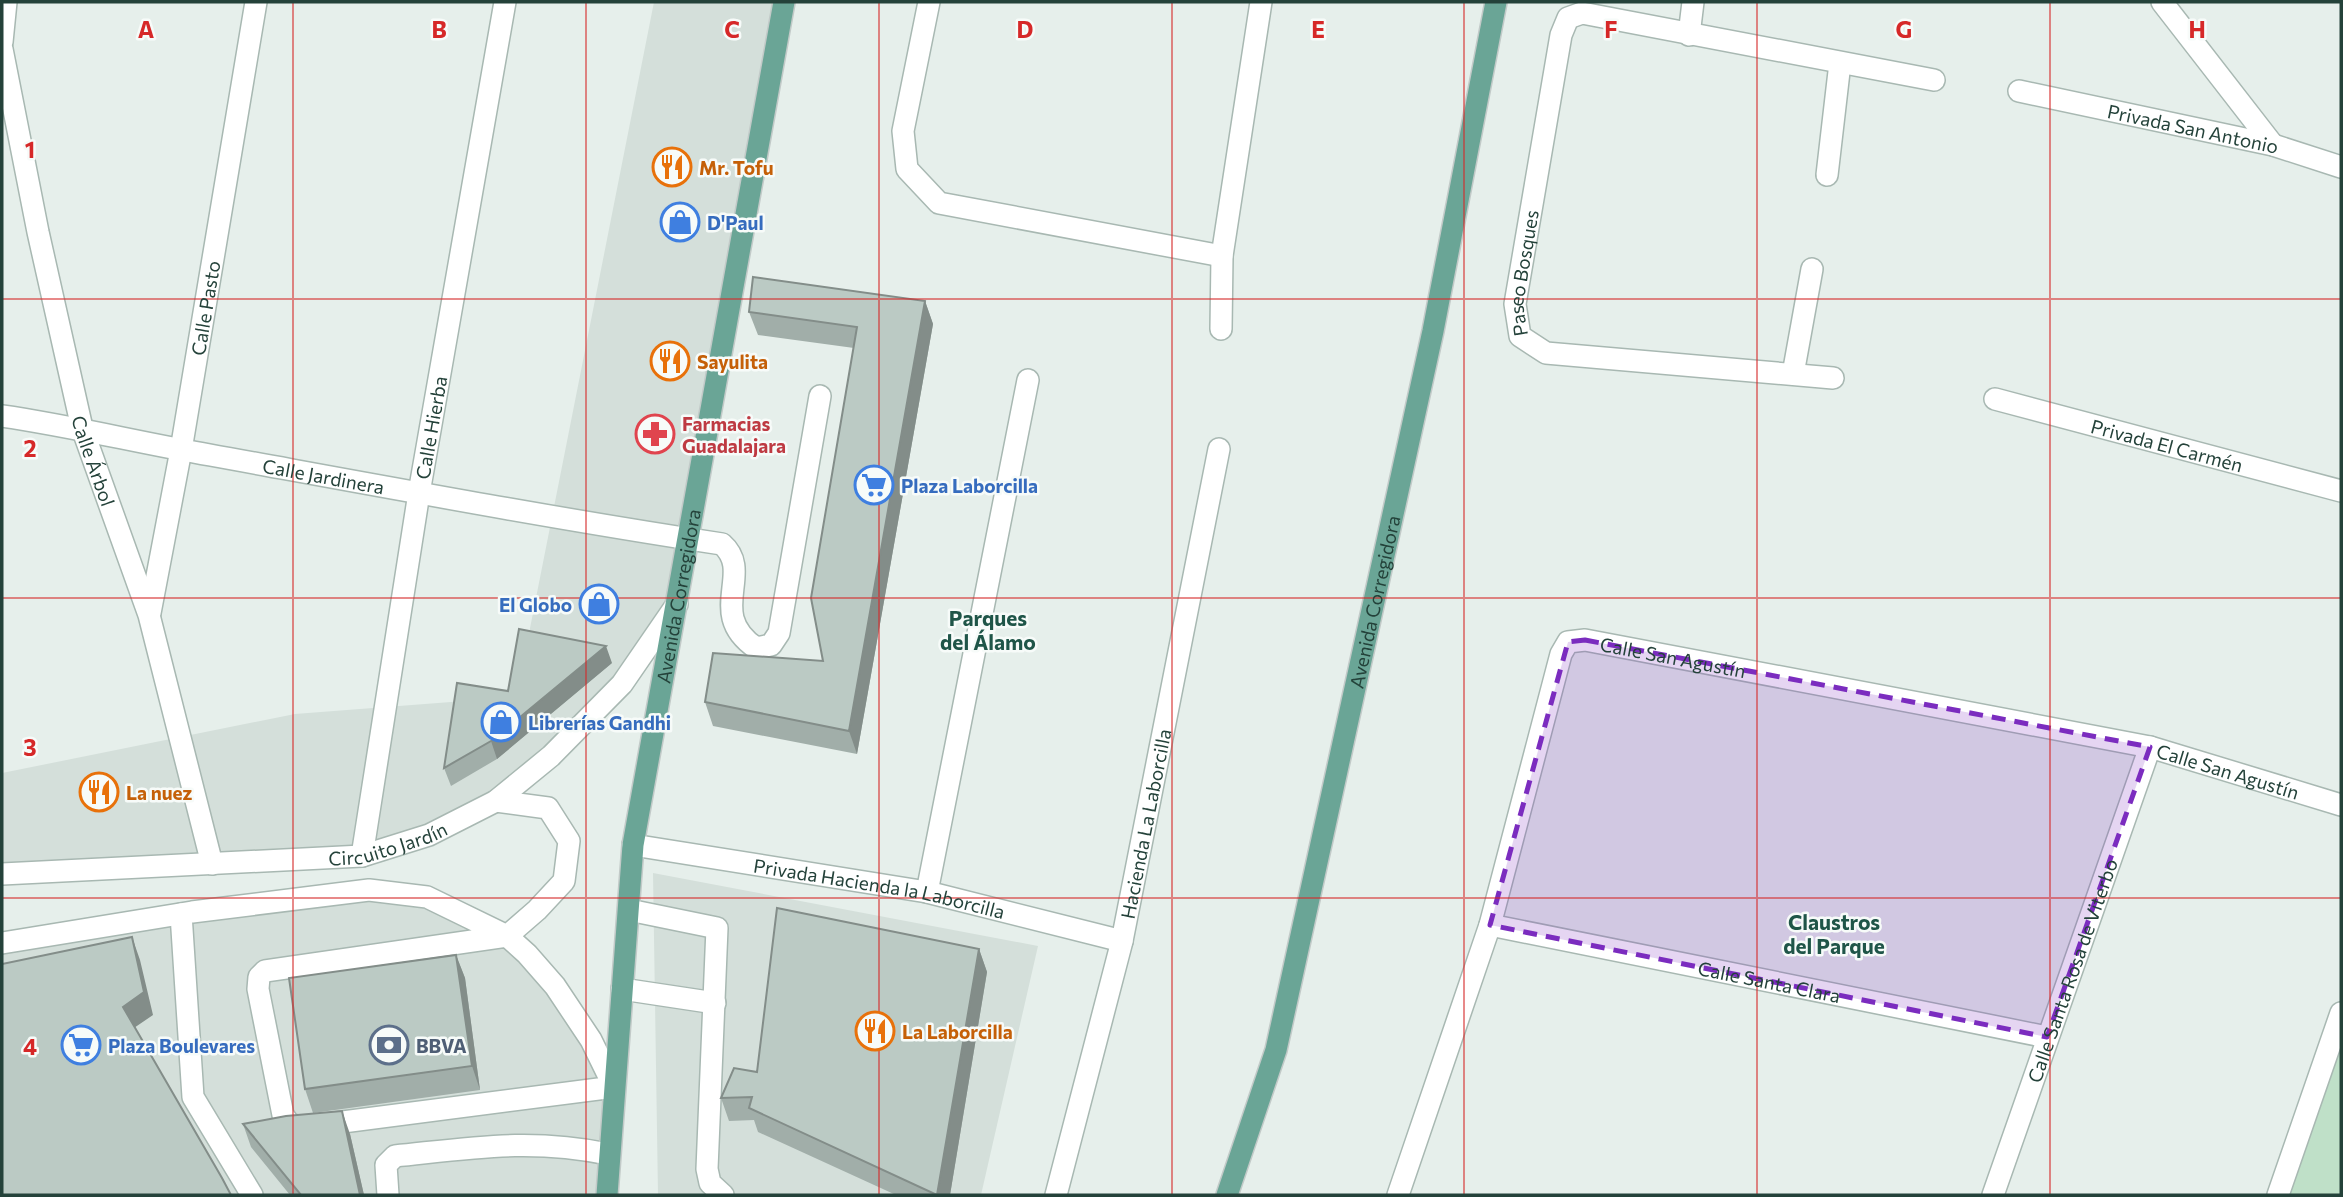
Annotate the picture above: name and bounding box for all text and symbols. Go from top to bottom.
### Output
text: A [138,15,155,43]
text: B [431,15,447,43]
text: C [724,15,740,43]
text: D [1017,15,1034,43]
text: E [1311,15,1325,43]
text: F [1604,15,1618,43]
text: G [1896,15,1912,43]
text: H [2188,15,2206,43]
street label: Privada San Antonio [2105,99,2281,157]
text: 1 [25,135,35,163]
restaurant icon: Mr. Tofu [651,146,693,188]
place label: Mr. Tofu [699,156,774,179]
shop icon: D'Paul [659,201,701,243]
street label: Paseo Bosques [1503,208,1542,338]
place label: D'Paul [707,211,764,234]
street label: Calle Pasto [186,259,224,357]
restaurant icon: Sayulita [649,340,691,382]
place label: Sayulita [697,350,768,373]
street label: Calle Hierba [410,374,451,481]
place label: Farmacias Guadalajara [682,412,786,457]
street label: Calle Árbol [68,413,120,509]
pharmacy icon: Farmacias Guadalajara [634,413,676,455]
street label: Privada El Carmén [2089,414,2245,476]
text: 2 [23,434,37,462]
street label: Calle Jardinera [261,453,386,498]
supermarket icon: Plaza Laborcilla [853,464,895,506]
place label: Plaza Laborcilla [901,474,1038,497]
street label: Avenida Corregidora [651,507,704,685]
street label: Avenida Corregidora [1344,513,1404,690]
shop icon: El Globo [578,583,620,625]
place label: El Globo [499,593,572,616]
district label: Parques del Álamo [940,605,1036,654]
street label: Calle San Agustín [1598,632,1748,682]
shop icon: Librerías Gandhi [480,701,522,743]
place label: Librerías Gandhi [528,711,671,734]
street label: Hacienda La Laborcilla [1115,727,1175,921]
text: 3 [23,733,37,761]
street label: Calle San Agustín [2154,738,2302,803]
restaurant icon: La nuez [78,771,120,813]
place label: La nuez [126,781,193,804]
street label: Circuito Jardín [328,816,451,869]
street label: Privada Hacienda la Laborcilla [752,853,1007,923]
street label: Calle Santa Rosa de Viterbo [2022,855,2122,1085]
district label: Claustros del Parque [1783,909,1885,958]
street label: Calle Santa Clara [1696,956,1843,1007]
restaurant icon: La Laborcilla [854,1010,896,1052]
place label: La Laborcilla [902,1020,1013,1043]
supermarket icon: Plaza Boulevares [60,1024,102,1066]
bank icon: BBVA [368,1024,410,1066]
text: 4 [23,1032,37,1060]
place label: Plaza Boulevares [108,1034,255,1057]
place label: BBVA [416,1034,467,1057]

